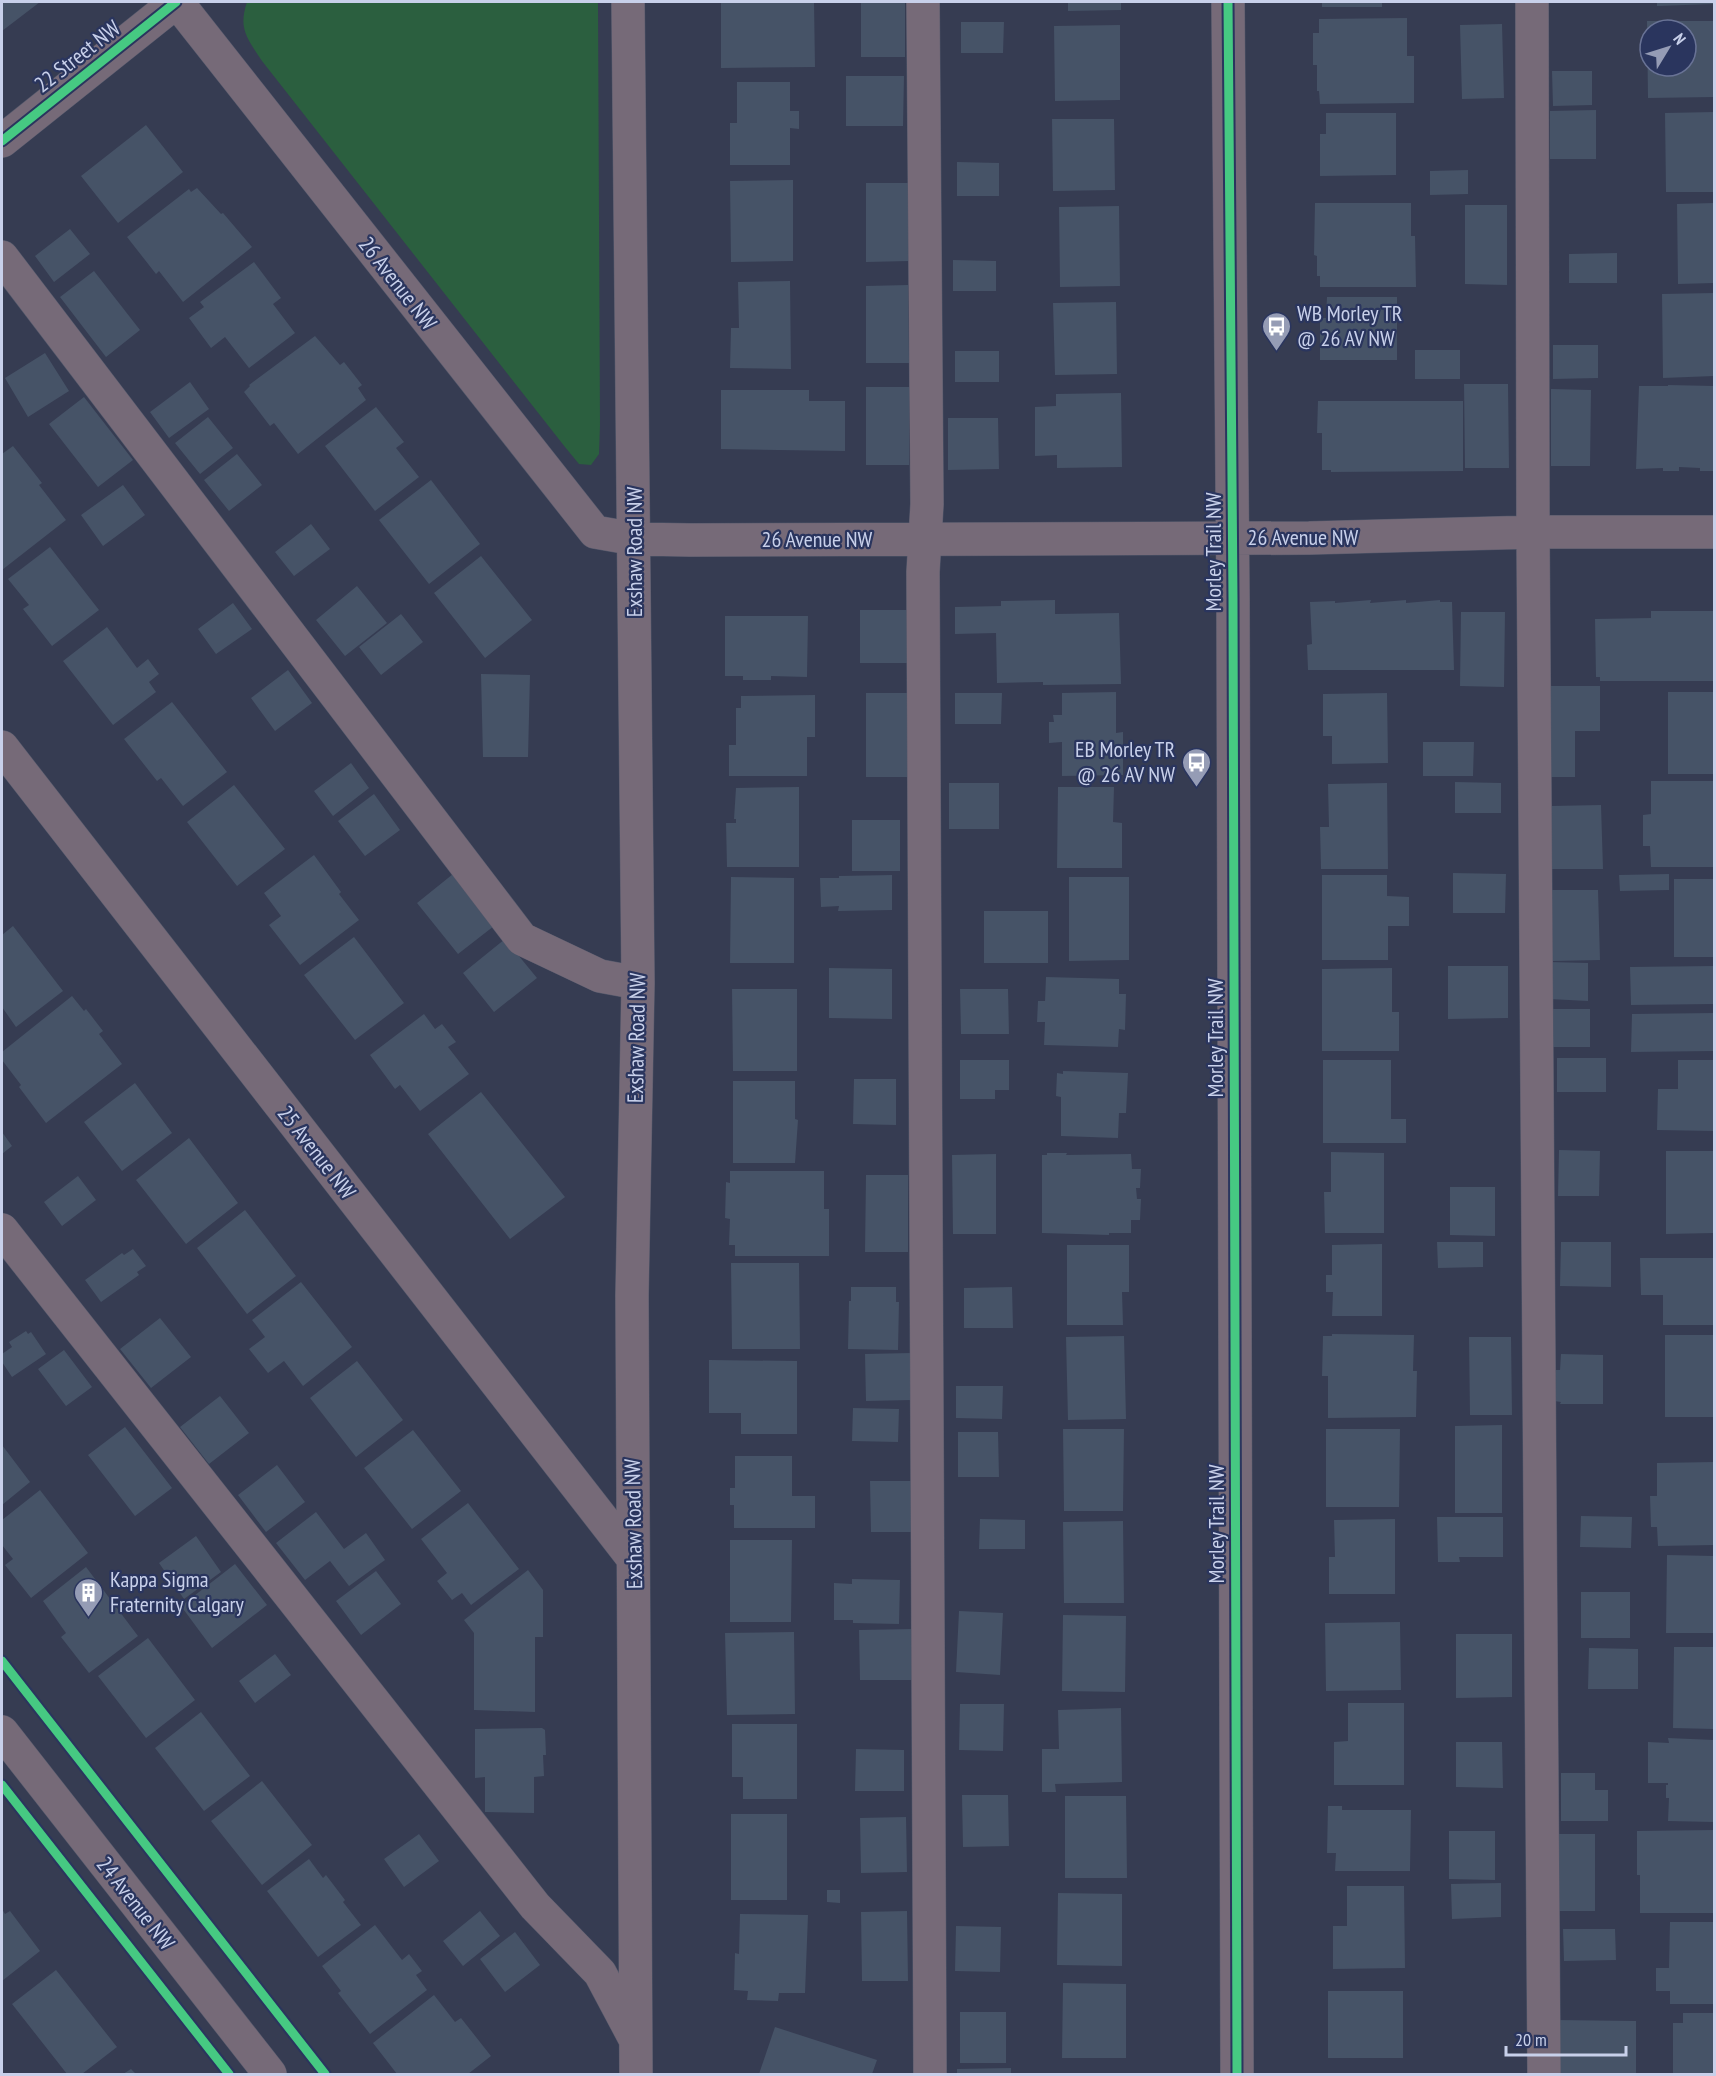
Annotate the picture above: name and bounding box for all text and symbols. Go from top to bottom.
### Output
street label: 22 Street NW [28,14,126,98]
north arrow [1638,18,1698,78]
text: N [1669,29,1690,48]
street label: 26 Avenue NW [353,231,443,335]
place label: WB Morley TR @ 26 AV NW [1297,299,1402,352]
bus stop icon: WB Morley TR @ 26 AV NW [1260,310,1292,352]
street label: Exshaw Road NW [620,487,648,617]
street label: Morley Trail NW [1199,492,1227,612]
street label: 26 Avenue NW [1248,523,1359,551]
street label: 26 Avenue NW [762,525,873,553]
place label: EB Morley TR @ 26 AV NW [1075,735,1175,788]
bus stop icon: EB Morley TR @ 26 AV NW [1180,746,1212,788]
street label: Exshaw Road NW [621,972,651,1103]
street label: Morley Trail NW [1201,978,1229,1098]
street label: 25 Avenue NW [272,1100,362,1204]
street label: Exshaw Road NW [618,1458,648,1589]
street label: Morley Trail NW [1202,1464,1230,1584]
place label: Kappa Sigma Fraternity Calgary [110,1565,245,1618]
building icon: Kappa Sigma Fraternity Calgary [73,1576,105,1618]
street label: 24 Avenue NW [91,1851,181,1955]
scale bar [1506,2019,1626,2057]
text: 20 m [1515,2028,1547,2051]

